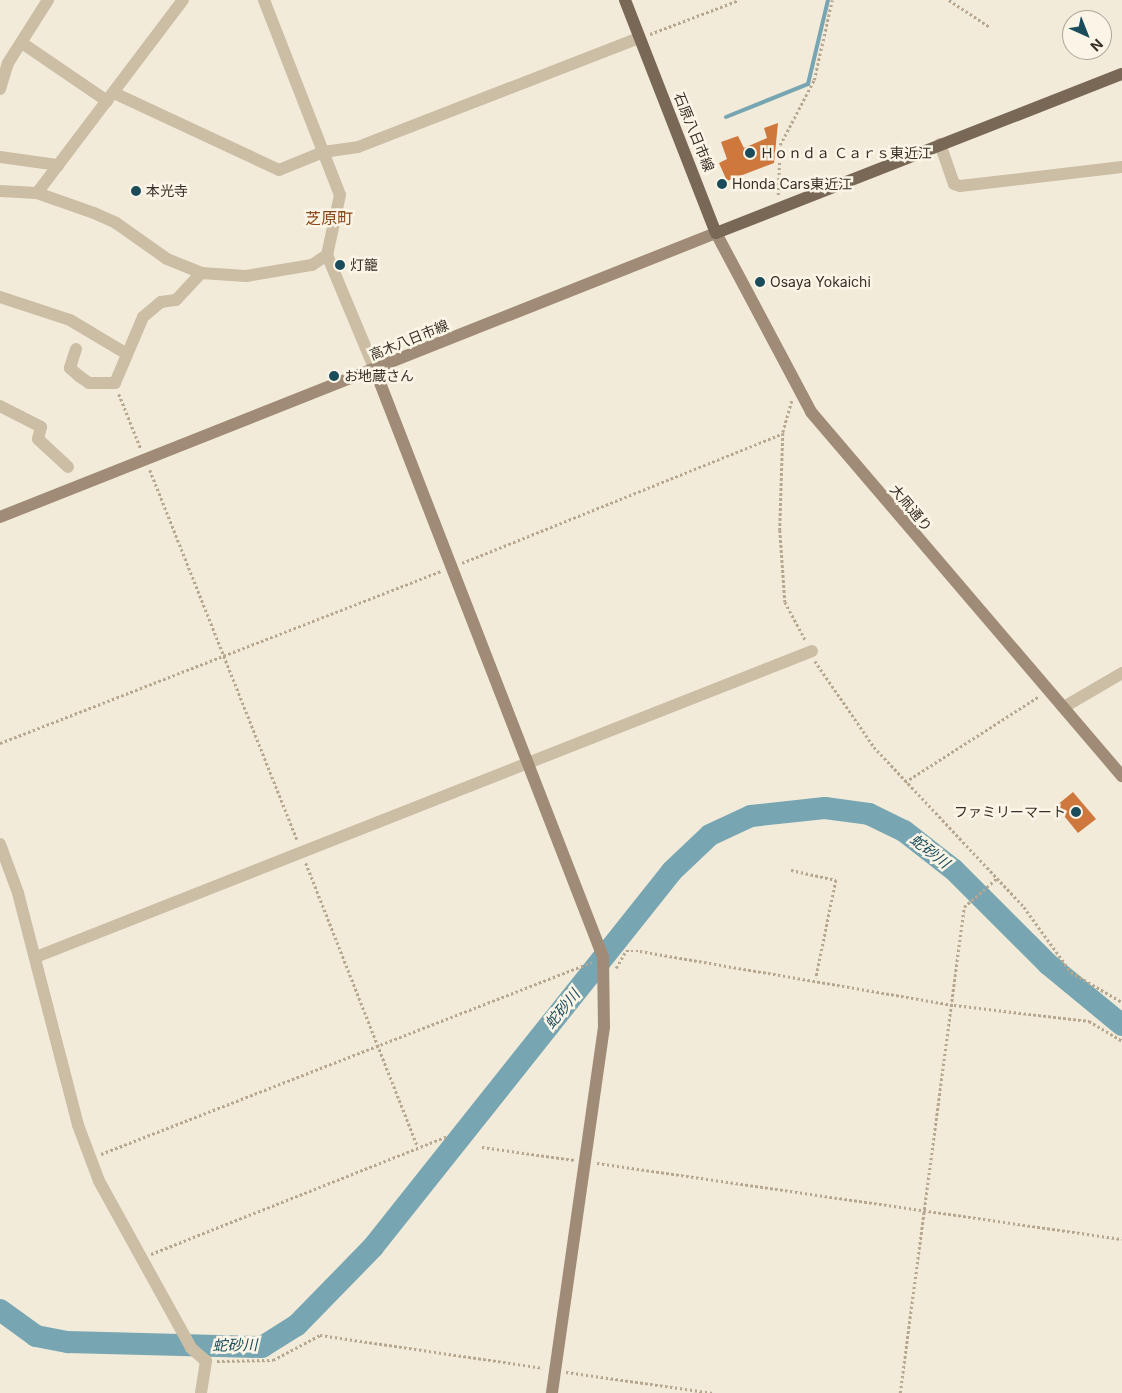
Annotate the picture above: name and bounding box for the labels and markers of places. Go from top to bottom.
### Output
place label: Ｈｏｎｄａ Ｃａｒｓ東近江 [760,145,932,161]
marker: Ｈｏｎｄａ Ｃａｒｓ東近江 [744,147,756,159]
place label: Honda Cars東近江 [732,176,852,192]
marker: Honda Cars東近江 [716,178,728,190]
place label: 本光寺 [146,183,188,199]
marker: 本光寺 [130,185,142,197]
place label: 灯籠 [350,257,378,273]
marker: 灯籠 [334,259,346,271]
place label: Osaya Yokaichi [770,274,871,290]
marker: Osaya Yokaichi [754,276,766,288]
place label: お地蔵さん [344,368,414,384]
marker: お地蔵さん [328,370,340,382]
place label: ファミリーマート [954,804,1066,820]
marker: ファミリーマート [1070,806,1082,818]

